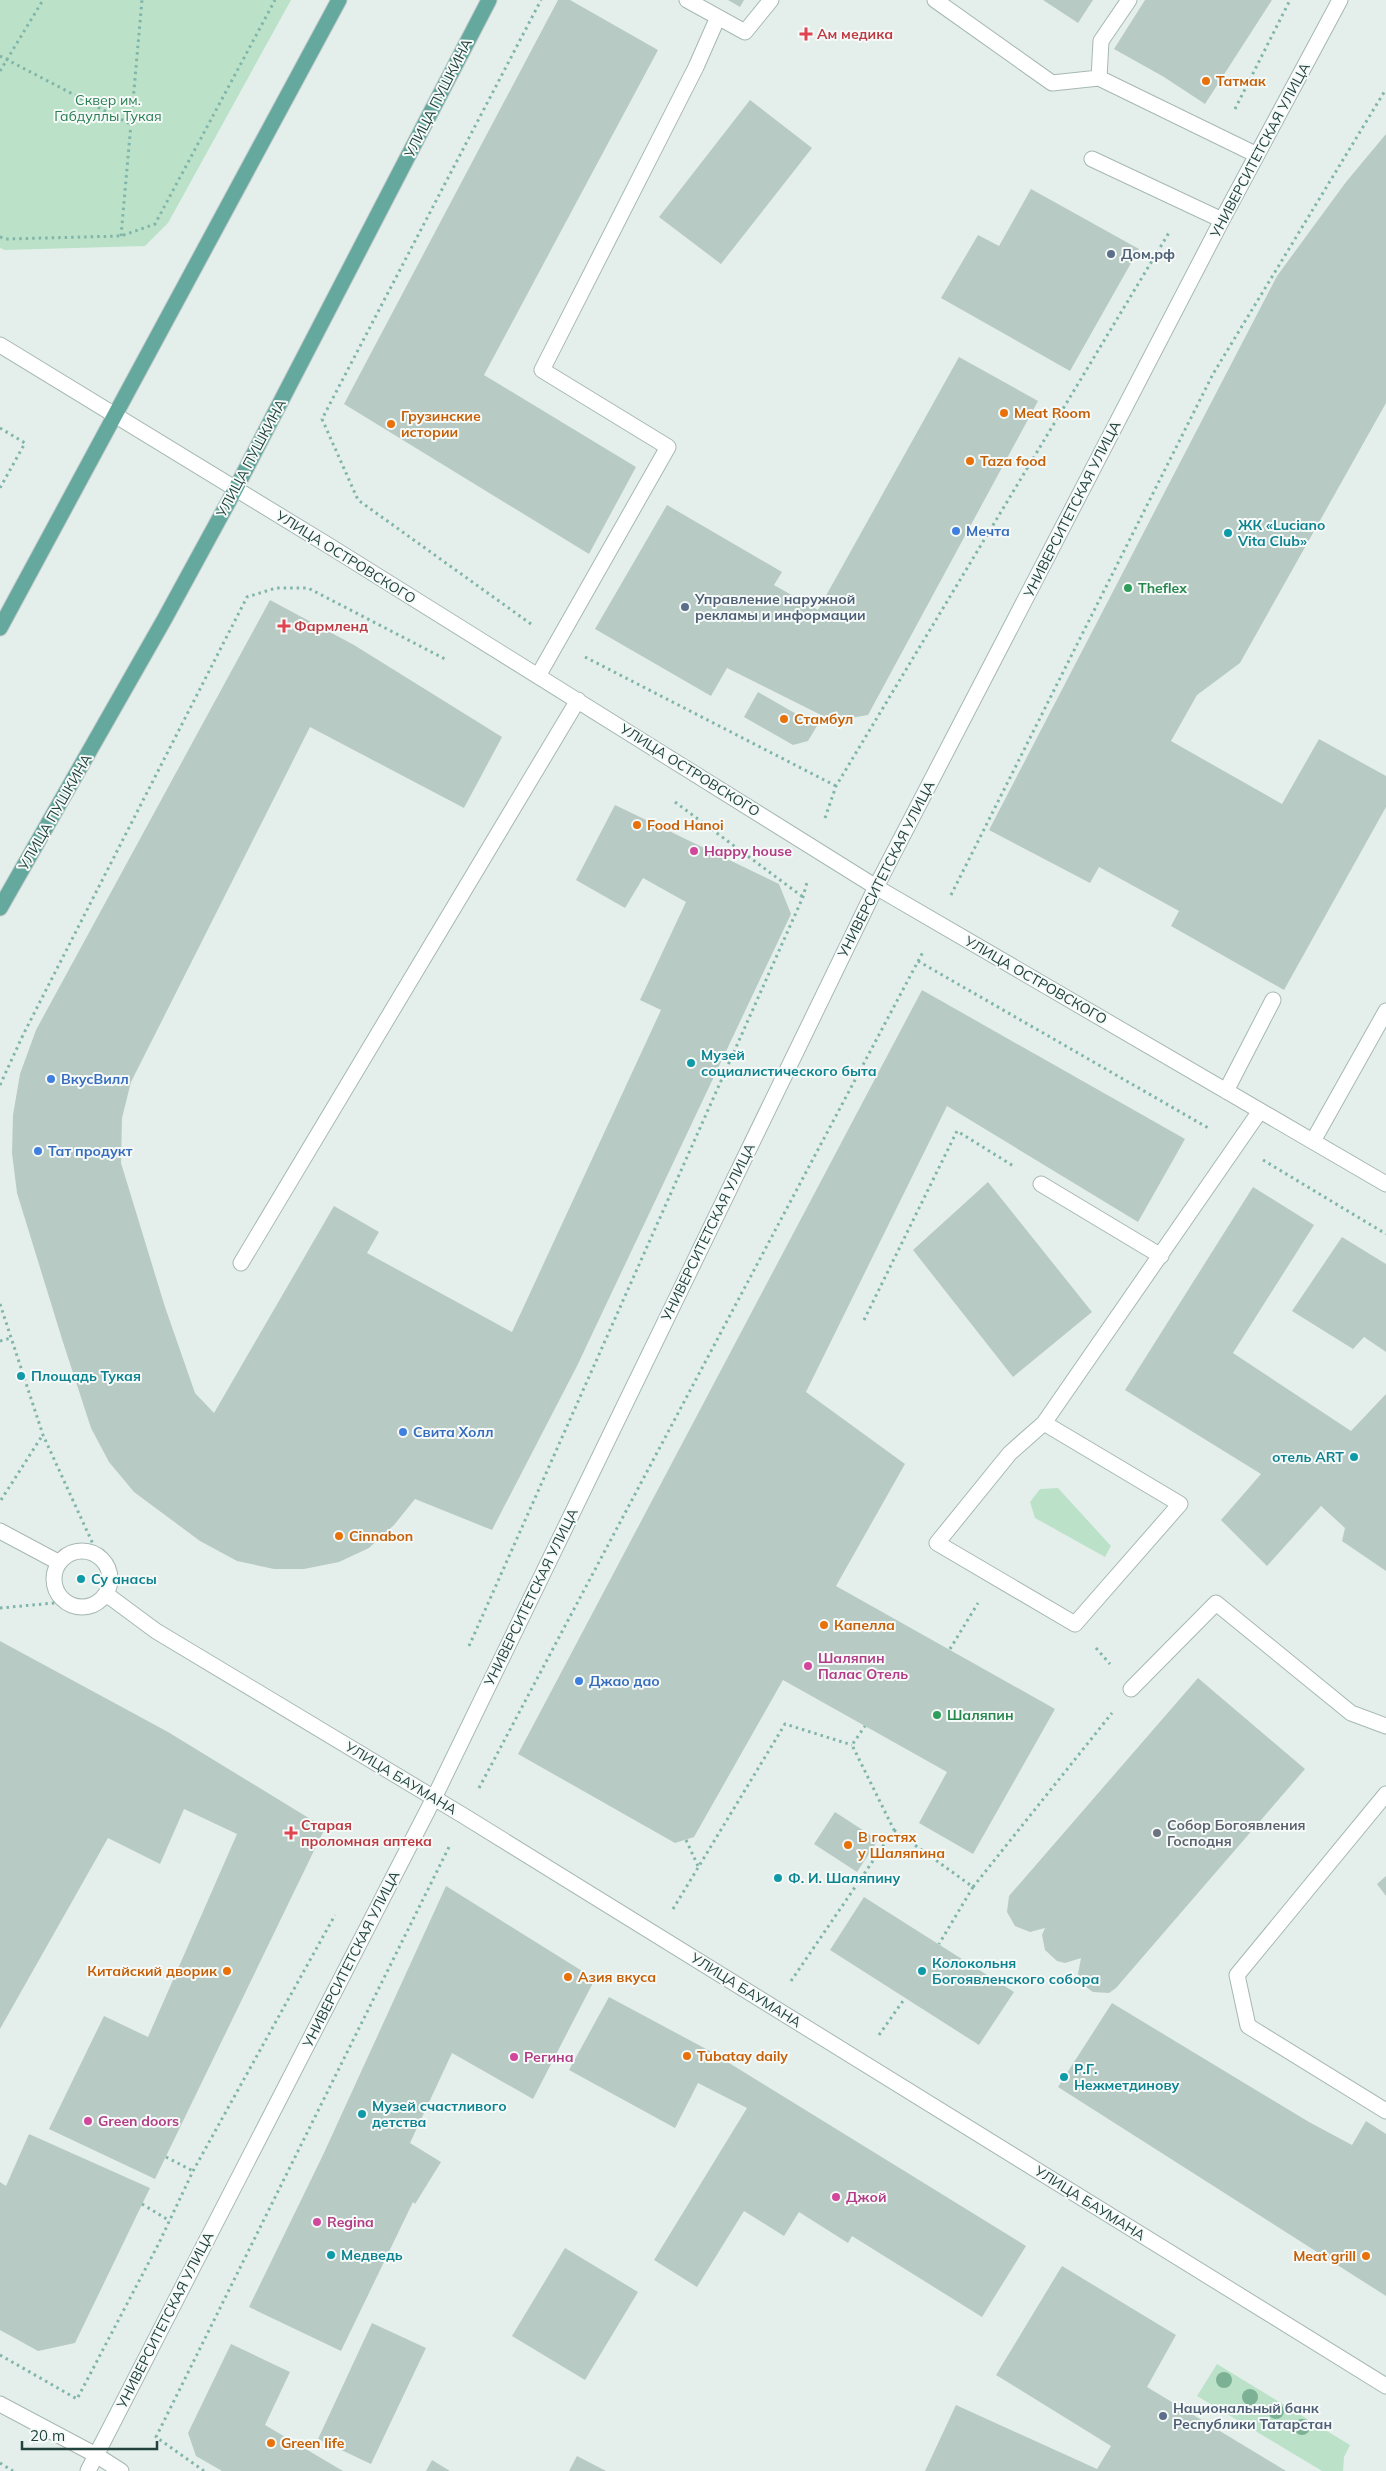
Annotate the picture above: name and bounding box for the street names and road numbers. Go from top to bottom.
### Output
street label: УЛИЦА ПУШКИНА [400,35,476,162]
street label: УНИВЕРСИТЕТСКАЯ УЛИЦА [1206,59,1314,241]
street label: УЛИЦА ПУШКИНА [212,395,290,521]
street label: УНИВЕРСИТЕТСКАЯ УЛИЦА [1019,417,1125,601]
street label: УЛИЦА ОСТРОВСКОГО [272,506,419,607]
street label: УЛИЦА ОСТРОВСКОГО [616,719,763,820]
street label: УЛИЦА ПУШКИНА [14,750,96,874]
street label: УНИВЕРСИТЕТСКАЯ УЛИЦА [833,777,939,961]
street label: УЛИЦА ОСТРОВСКОГО [961,931,1110,1028]
street label: УНИВЕРСИТЕТСКАЯ УЛИЦА [657,1139,759,1325]
street label: УНИВЕРСИТЕТСКАЯ УЛИЦА [480,1504,582,1690]
street label: УЛИЦА БАУМАНА [341,1737,461,1819]
street label: УНИВЕРСИТЕТСКАЯ УЛИЦА [298,1867,404,2051]
street label: УЛИЦА БАУМАНА [686,1948,805,2032]
street label: УЛИЦА БАУМАНА [1030,2161,1149,2245]
street label: УНИВЕРСИТЕТСКАЯ УЛИЦА [112,2228,218,2412]

